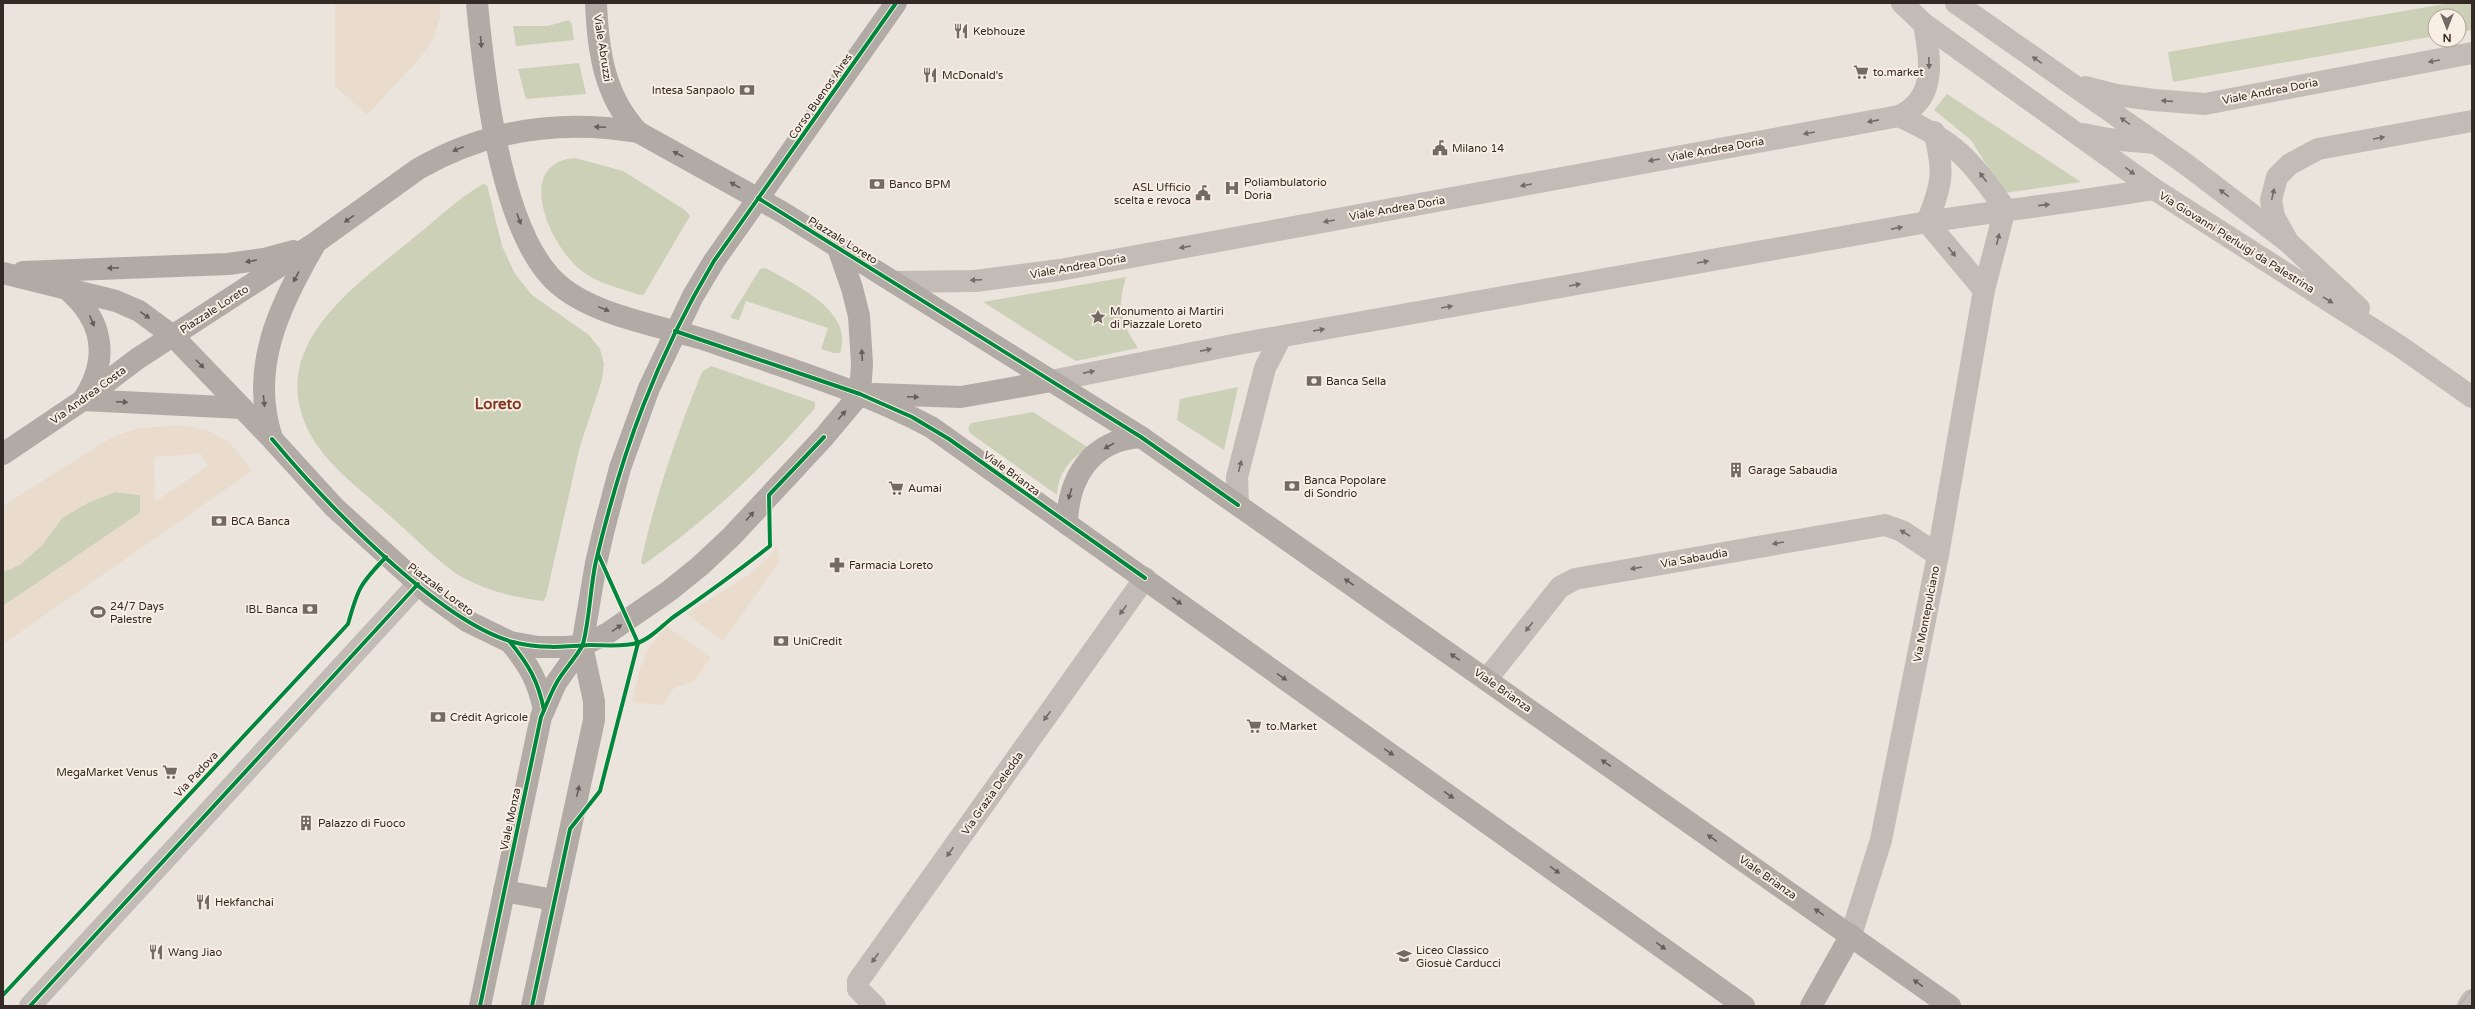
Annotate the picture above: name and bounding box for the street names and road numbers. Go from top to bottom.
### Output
street label: Viale Abruzzi [591,13,614,83]
street label: Corso Buenos Aires [786,51,855,142]
street label: Viale Andrea Doria [2221,76,2319,107]
street label: Viale Andrea Doria [1667,135,1765,164]
street label: Via Giovanni Pierluigi da Palestrina [2157,189,2317,296]
street label: Viale Andrea Doria [1348,194,1446,223]
street label: Piazzale Loreto [806,214,880,267]
street label: Viale Andrea Doria [1029,252,1127,281]
street label: Piazzale Loreto [177,282,251,336]
street label: Via Andrea Costa [48,364,129,427]
street label: Viale Brianza [981,448,1043,498]
street label: Via Sabaudia [1660,546,1729,571]
street label: Piazzale Loreto [405,560,477,619]
street label: Via Montepulciano [1911,564,1942,663]
street label: Viale Brianza [1471,666,1534,715]
street label: Via Padova [172,749,221,800]
street label: Via Grazia Deledda [959,749,1026,837]
street label: Viale Monza [497,787,523,852]
street label: Viale Brianza [1736,853,1799,902]

